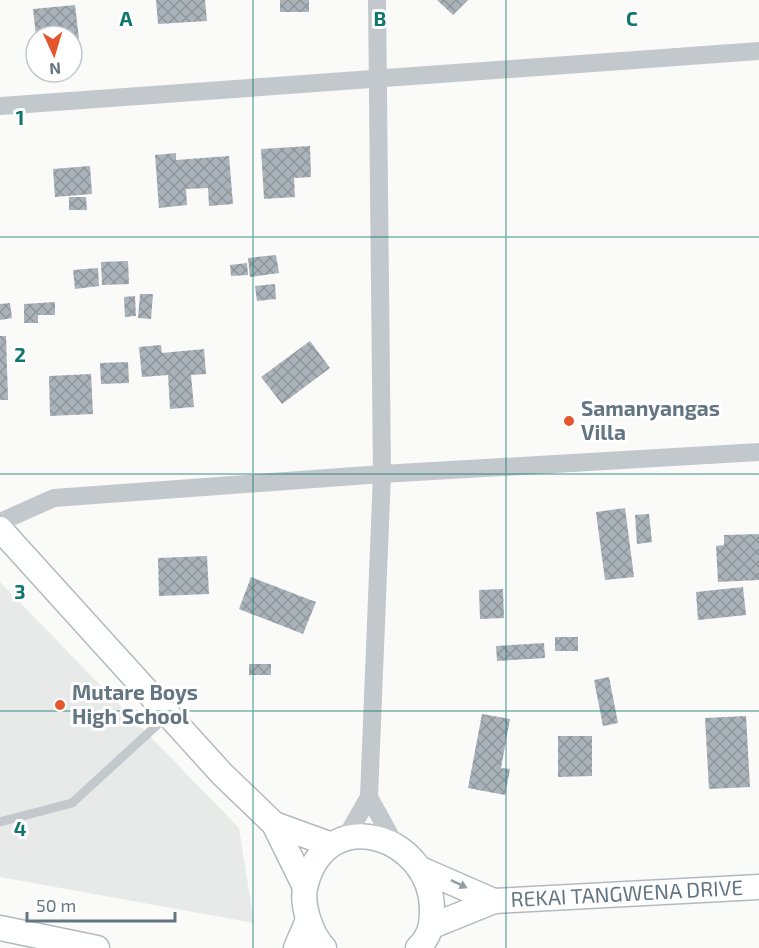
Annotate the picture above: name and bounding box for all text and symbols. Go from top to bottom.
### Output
text: A [119,6,133,30]
text: B [374,6,386,30]
text: C [626,6,638,30]
north arrow [24,24,84,84]
text: N [49,60,62,79]
text: 1 [16,105,24,129]
text: 2 [14,342,26,366]
place label: Samanyangas Villa [581,395,720,444]
marker: Samanyangas Villa [562,414,576,428]
text: 3 [14,579,26,603]
place label: Mutare Boys High School [72,679,198,728]
marker: Mutare Boys High School [53,698,67,712]
text: 4 [14,816,27,840]
street label: REKAI TANGWENA DRIVE [510,874,744,911]
one-way arrow [450,879,468,889]
scale bar [27,885,176,923]
text: 50 m [36,894,76,916]

